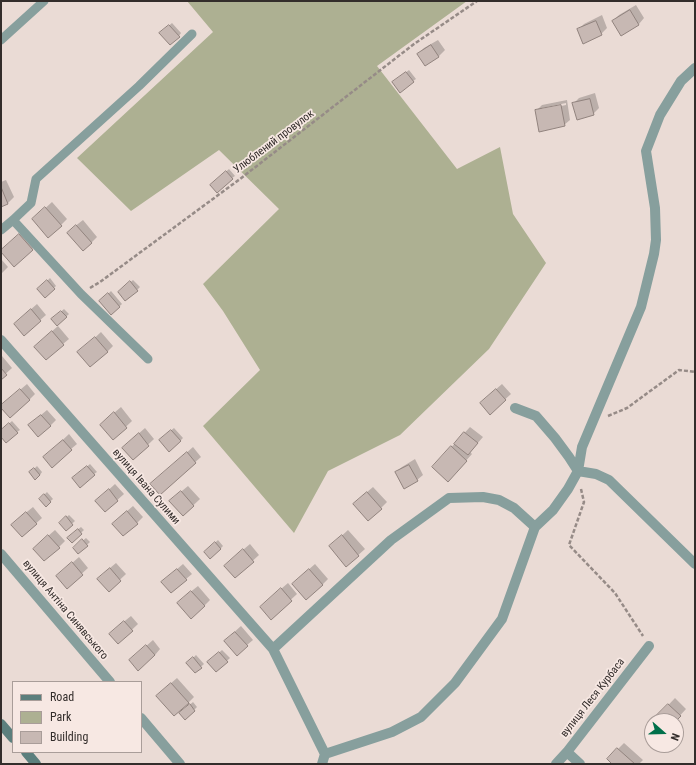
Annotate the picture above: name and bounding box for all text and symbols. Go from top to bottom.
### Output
street label: Улюблений провулок [231,107,317,177]
street label: вулиця Івана Сулими [109,446,183,528]
street label: вулиця Антіна Синявського [19,557,111,663]
street label: вулиця Леся Курбаса [558,656,628,740]
legend [12,681,142,753]
text: Road [50,690,74,704]
text: Park [50,710,71,724]
north arrow [644,713,684,753]
text: Building [50,730,88,744]
text: N [668,732,682,742]

